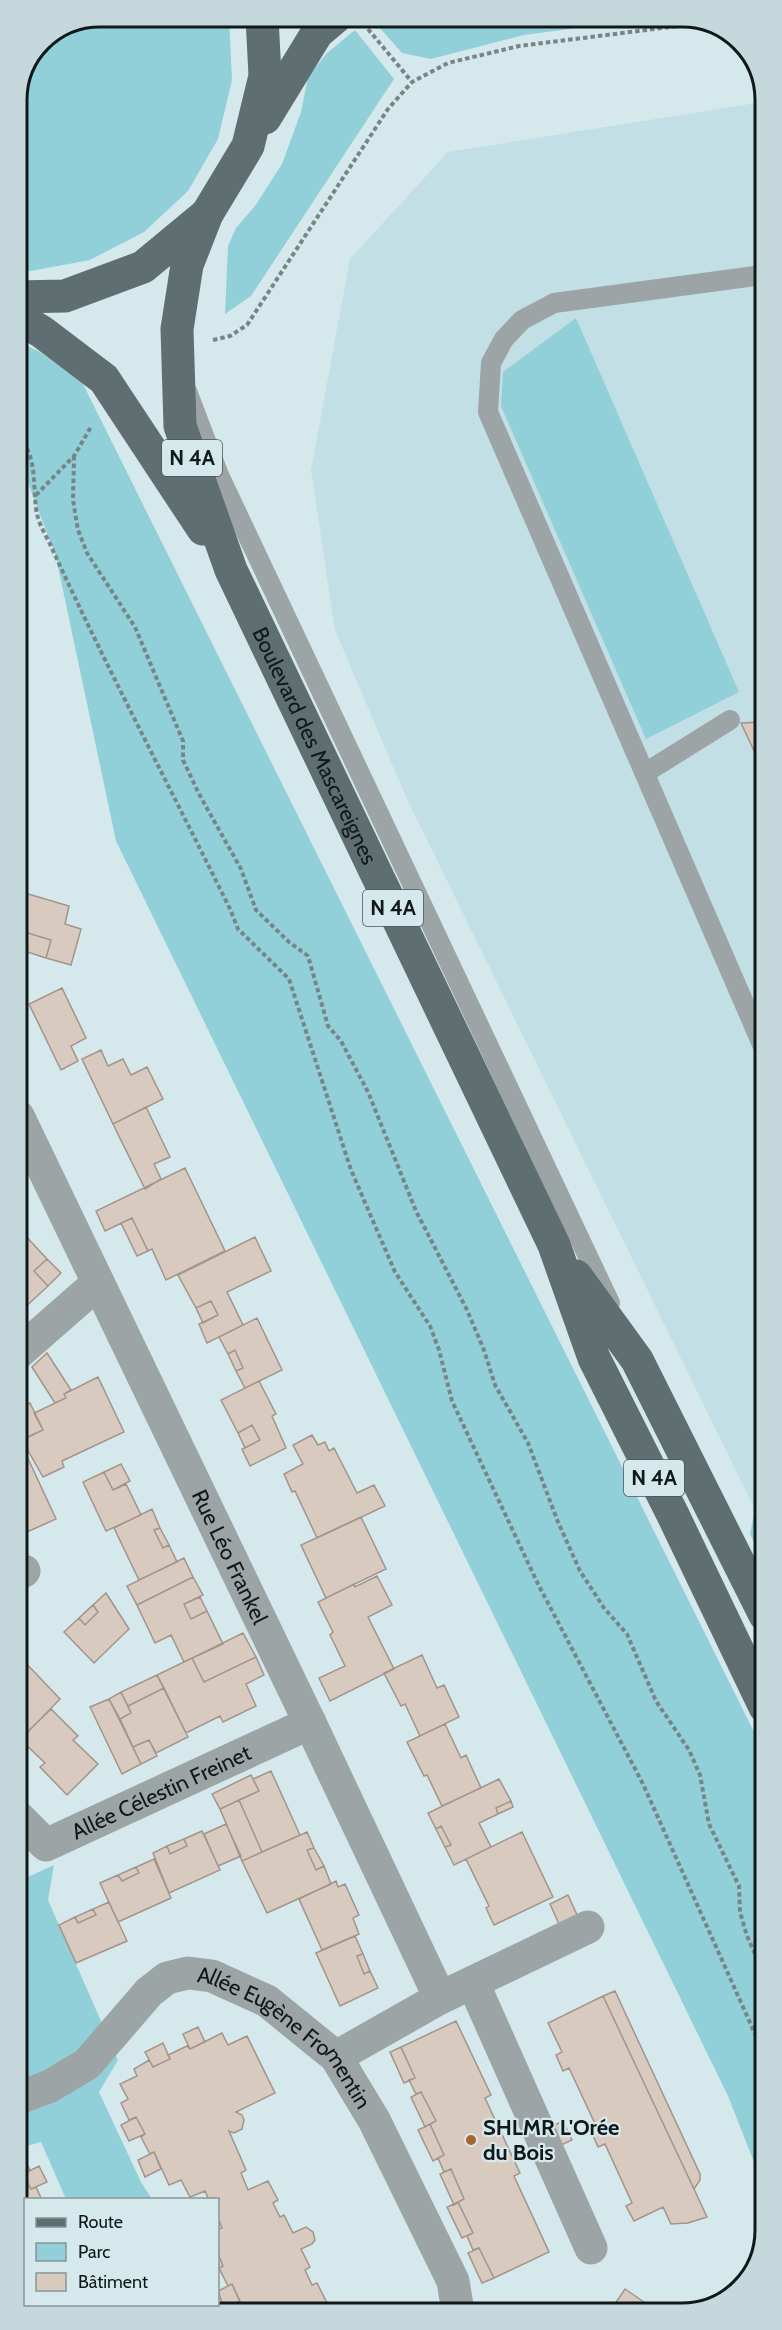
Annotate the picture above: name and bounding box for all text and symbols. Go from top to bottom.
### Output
road number: N 4A [162,440,222,476]
street label: Boulevard des Mascareignes [246,623,383,869]
road number: N 4A [363,890,423,926]
road number: N 4A [624,1460,684,1496]
street label: Rue Léo Frankel [186,1485,274,1629]
street label: Allée Célestin Freinet [67,1739,256,1845]
street label: Allée Eugène Fromentin [196,1961,377,2114]
place label: SHLMR L'Orée du Bois [483,2114,619,2166]
marker: SHLMR L'Orée du Bois [464,2133,478,2147]
legend [24,2198,219,2306]
text: Route [78,2211,123,2233]
text: Parc [78,2241,110,2263]
text: Bâtiment [78,2271,148,2293]

